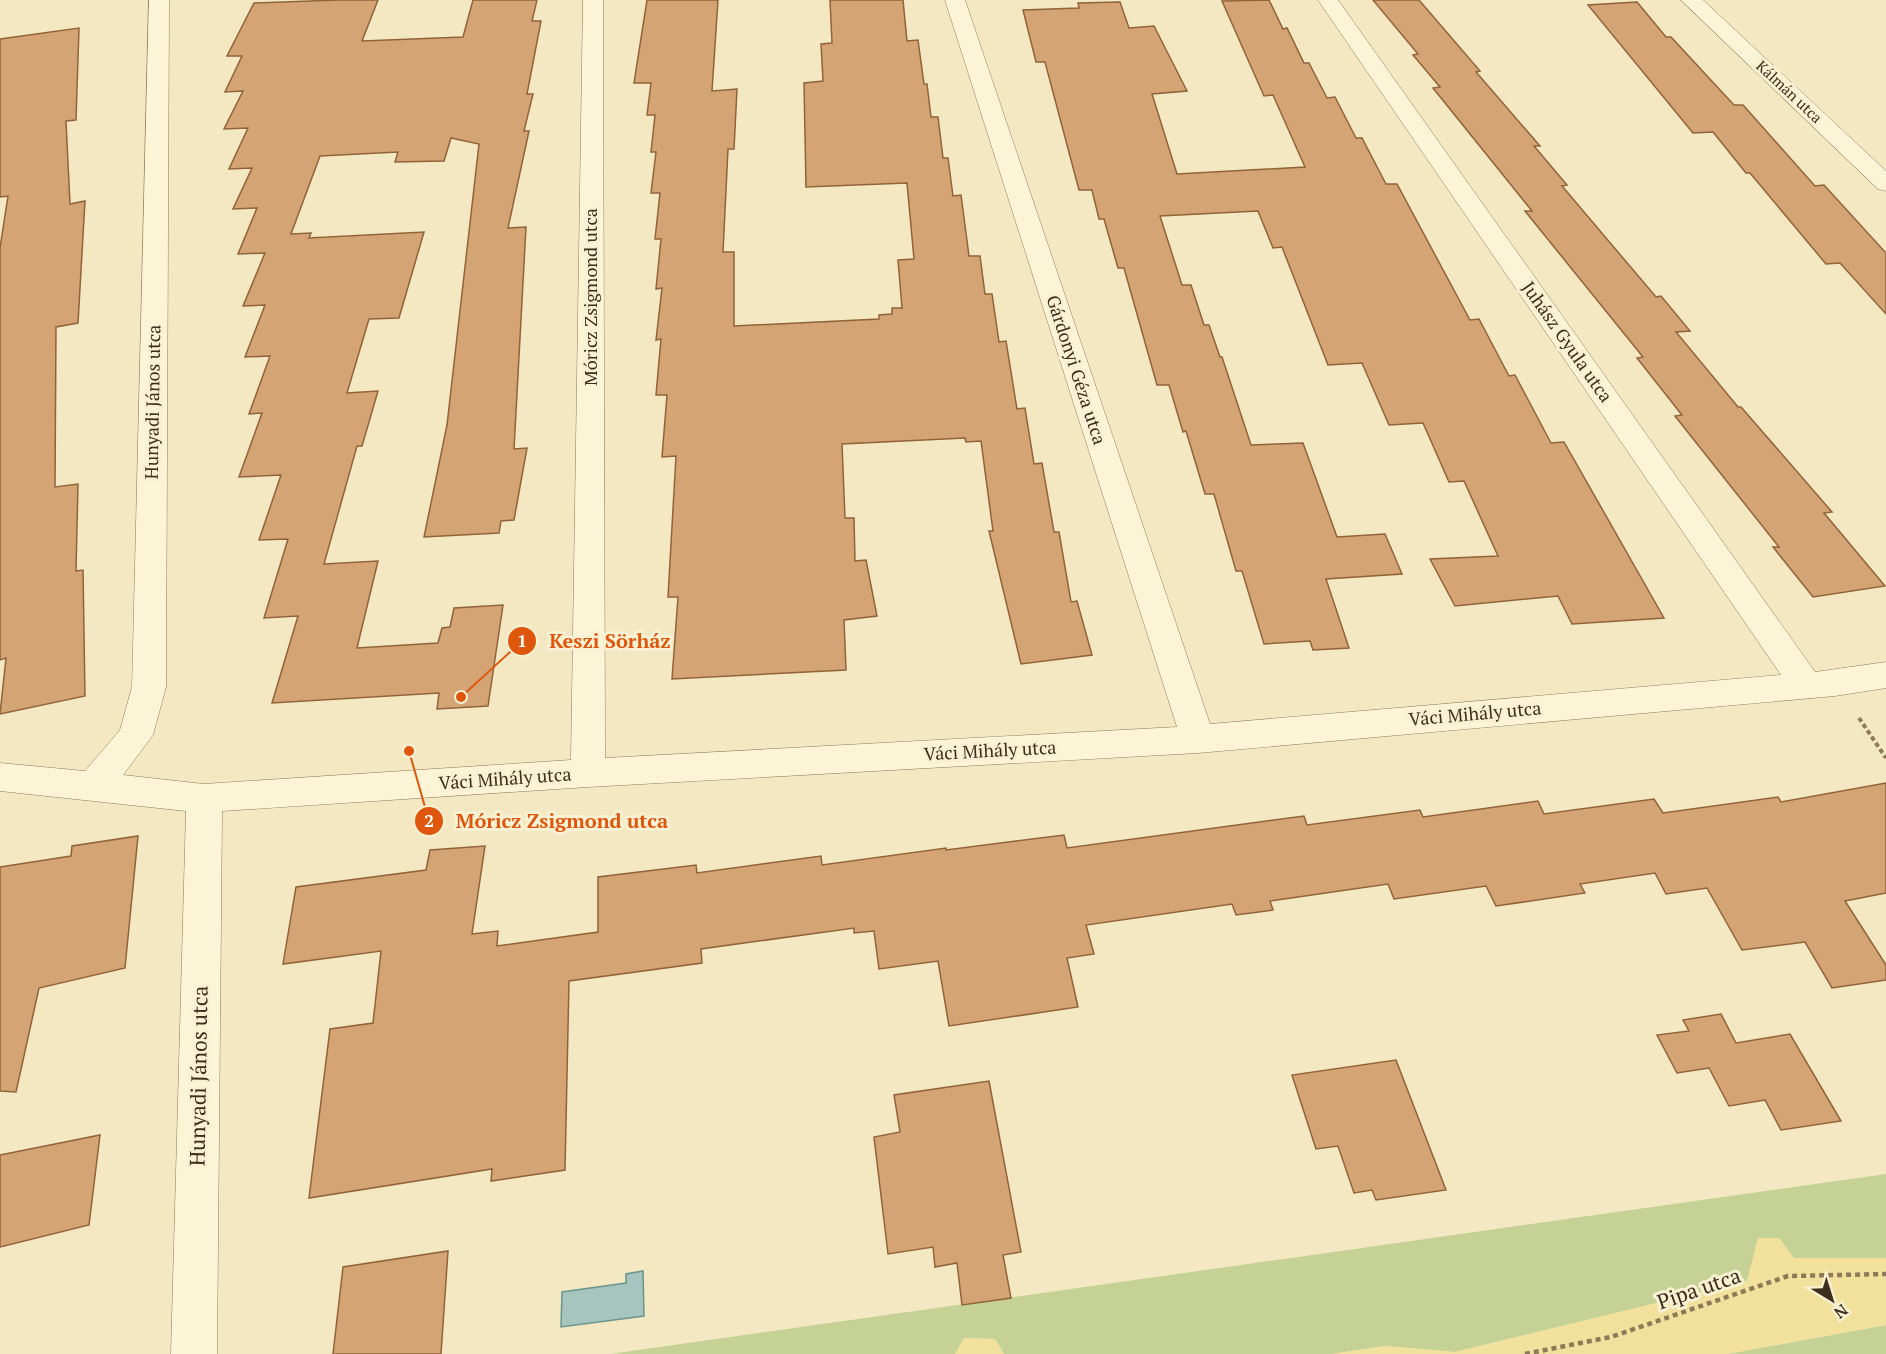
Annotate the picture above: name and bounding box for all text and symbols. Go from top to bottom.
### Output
street label: Kálmán utca [1752,55,1827,127]
street label: Móricz Zsigmond utca [578,208,602,386]
street label: Juhász Gyula utca [1517,276,1618,407]
street label: Gárdonyi Géza utca [1041,292,1112,448]
street label: Hunyadi János utca [139,324,165,479]
callout: Keszi Sörház [507,622,682,660]
text: Keszi Sörház [549,627,671,654]
text: 1 [517,628,527,652]
street label: Váci Mihály utca [1408,695,1542,731]
street label: Váci Mihály utca [923,735,1057,765]
street label: Váci Mihály utca [438,761,572,795]
callout: Móricz Zsigmond utca [414,802,680,840]
text: Móricz Zsigmond utca [456,807,668,834]
text: 2 [424,808,434,832]
street label: Hunyadi János utca [182,985,214,1166]
street label: Pipa utca [1653,1261,1745,1315]
north arrow [1802,1270,1862,1330]
text: N [1830,1299,1853,1324]

